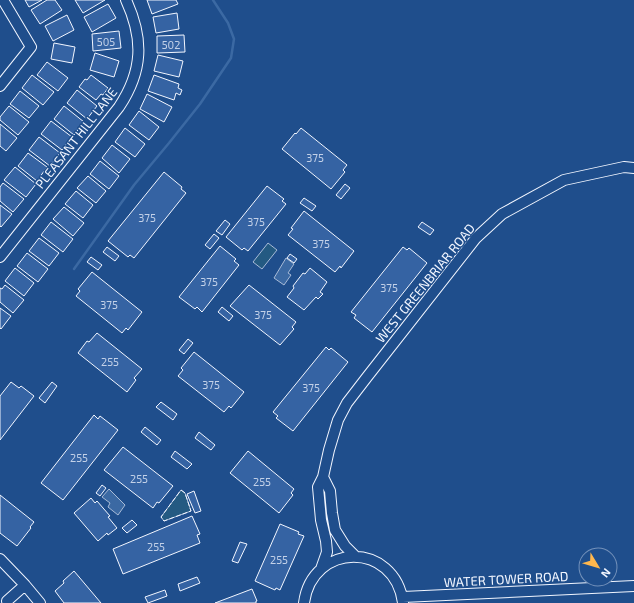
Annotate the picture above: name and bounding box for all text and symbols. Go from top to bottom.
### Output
house number: 505 [97,35,115,48]
house number: 502 [162,38,180,51]
street label: PLEASANT HILL LANE [32,84,120,192]
house number: 375 [306,151,324,164]
house number: 375 [138,211,156,224]
house number: 375 [247,215,265,228]
street label: WEST GREENBRIAR ROAD [372,220,478,346]
house number: 375 [312,237,330,250]
house number: 375 [200,275,218,288]
house number: 375 [380,281,398,294]
house number: 375 [100,298,118,311]
house number: 375 [254,308,272,321]
house number: 255 [101,355,119,368]
house number: 375 [202,378,220,391]
house number: 375 [302,381,320,394]
house number: 255 [70,451,88,464]
house number: 255 [130,472,148,485]
house number: 255 [253,475,271,488]
house number: 255 [147,540,165,553]
north arrow [578,547,618,587]
house number: 255 [270,553,288,566]
text: N [599,566,614,581]
street label: WATER TOWER ROAD [443,568,569,590]

